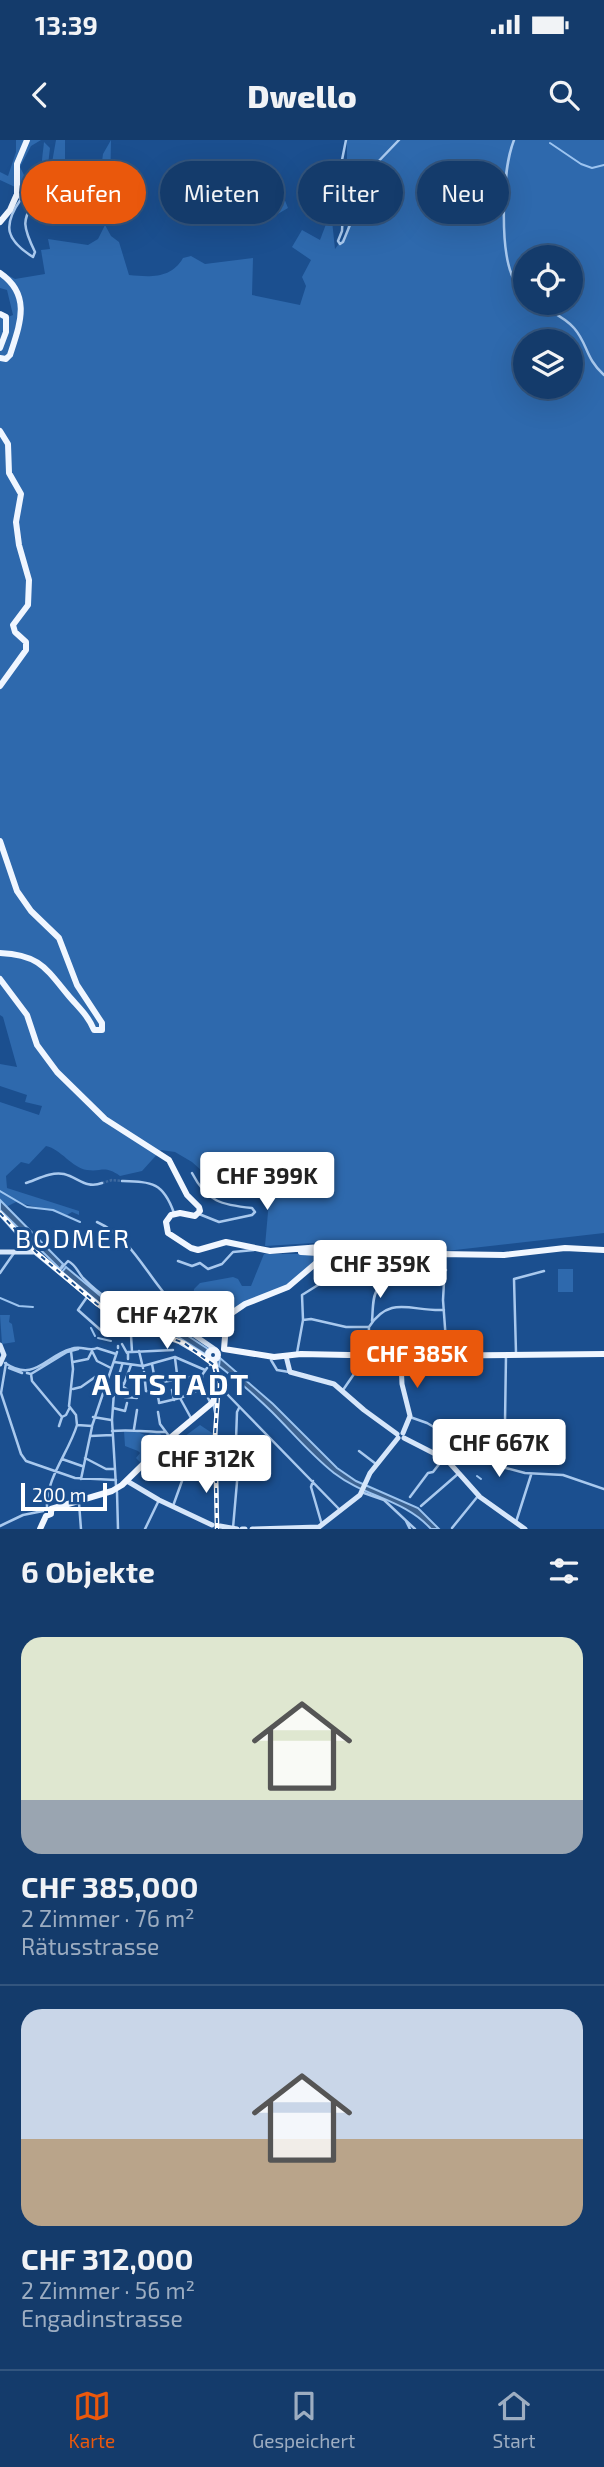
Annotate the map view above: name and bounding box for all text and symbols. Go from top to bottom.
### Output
text: 13:39 [35,9,98,40]
icon: back [21,76,59,114]
text: Dwello [247,76,357,114]
icon: search [545,76,583,114]
chip: Kaufen [21,161,146,224]
chip: Mieten [160,161,284,224]
chip: Filter [298,161,403,224]
chip: Neu [417,161,509,224]
map controls [513,245,583,399]
button: locate [513,245,583,315]
button: layers [513,329,583,399]
pin: CHF 399K [195,1152,339,1212]
text: CHF 399K [216,1161,318,1189]
district label: BODMER [15,1222,131,1253]
pin: CHF 359K [308,1240,452,1300]
text: CHF 359K [330,1249,430,1277]
pin: CHF 427K [95,1292,239,1351]
text: CHF 427K [116,1300,218,1328]
pin: CHF 385K [345,1330,489,1390]
text: CHF 385K [366,1339,468,1367]
district label: ALTSTADT [92,1365,250,1401]
pin: CHF 667K [427,1420,571,1479]
text: CHF 667K [449,1428,549,1456]
pin: CHF 312K [134,1436,278,1495]
text: CHF 312K [157,1444,255,1472]
scale bar [21,1480,107,1512]
text: 200 m [32,1483,86,1506]
icon: filters [545,1552,583,1590]
text: 6 Objekte [21,1553,155,1589]
icon: home [239,1683,365,1809]
text: CHF 385,000 [21,1868,198,1904]
text: 2 Zimmer · 76 m² [21,1904,195,1932]
text: Rätusstrasse [21,1932,159,1960]
icon: home [239,2055,365,2181]
text: CHF 312,000 [21,2240,194,2276]
text: 2 Zimmer · 56 m² [21,2276,195,2304]
text: Engadinstrasse [21,2304,183,2332]
tab: Karte [69,2387,115,2452]
tab: Gespeichert [252,2387,355,2452]
tab: Start [492,2387,535,2452]

